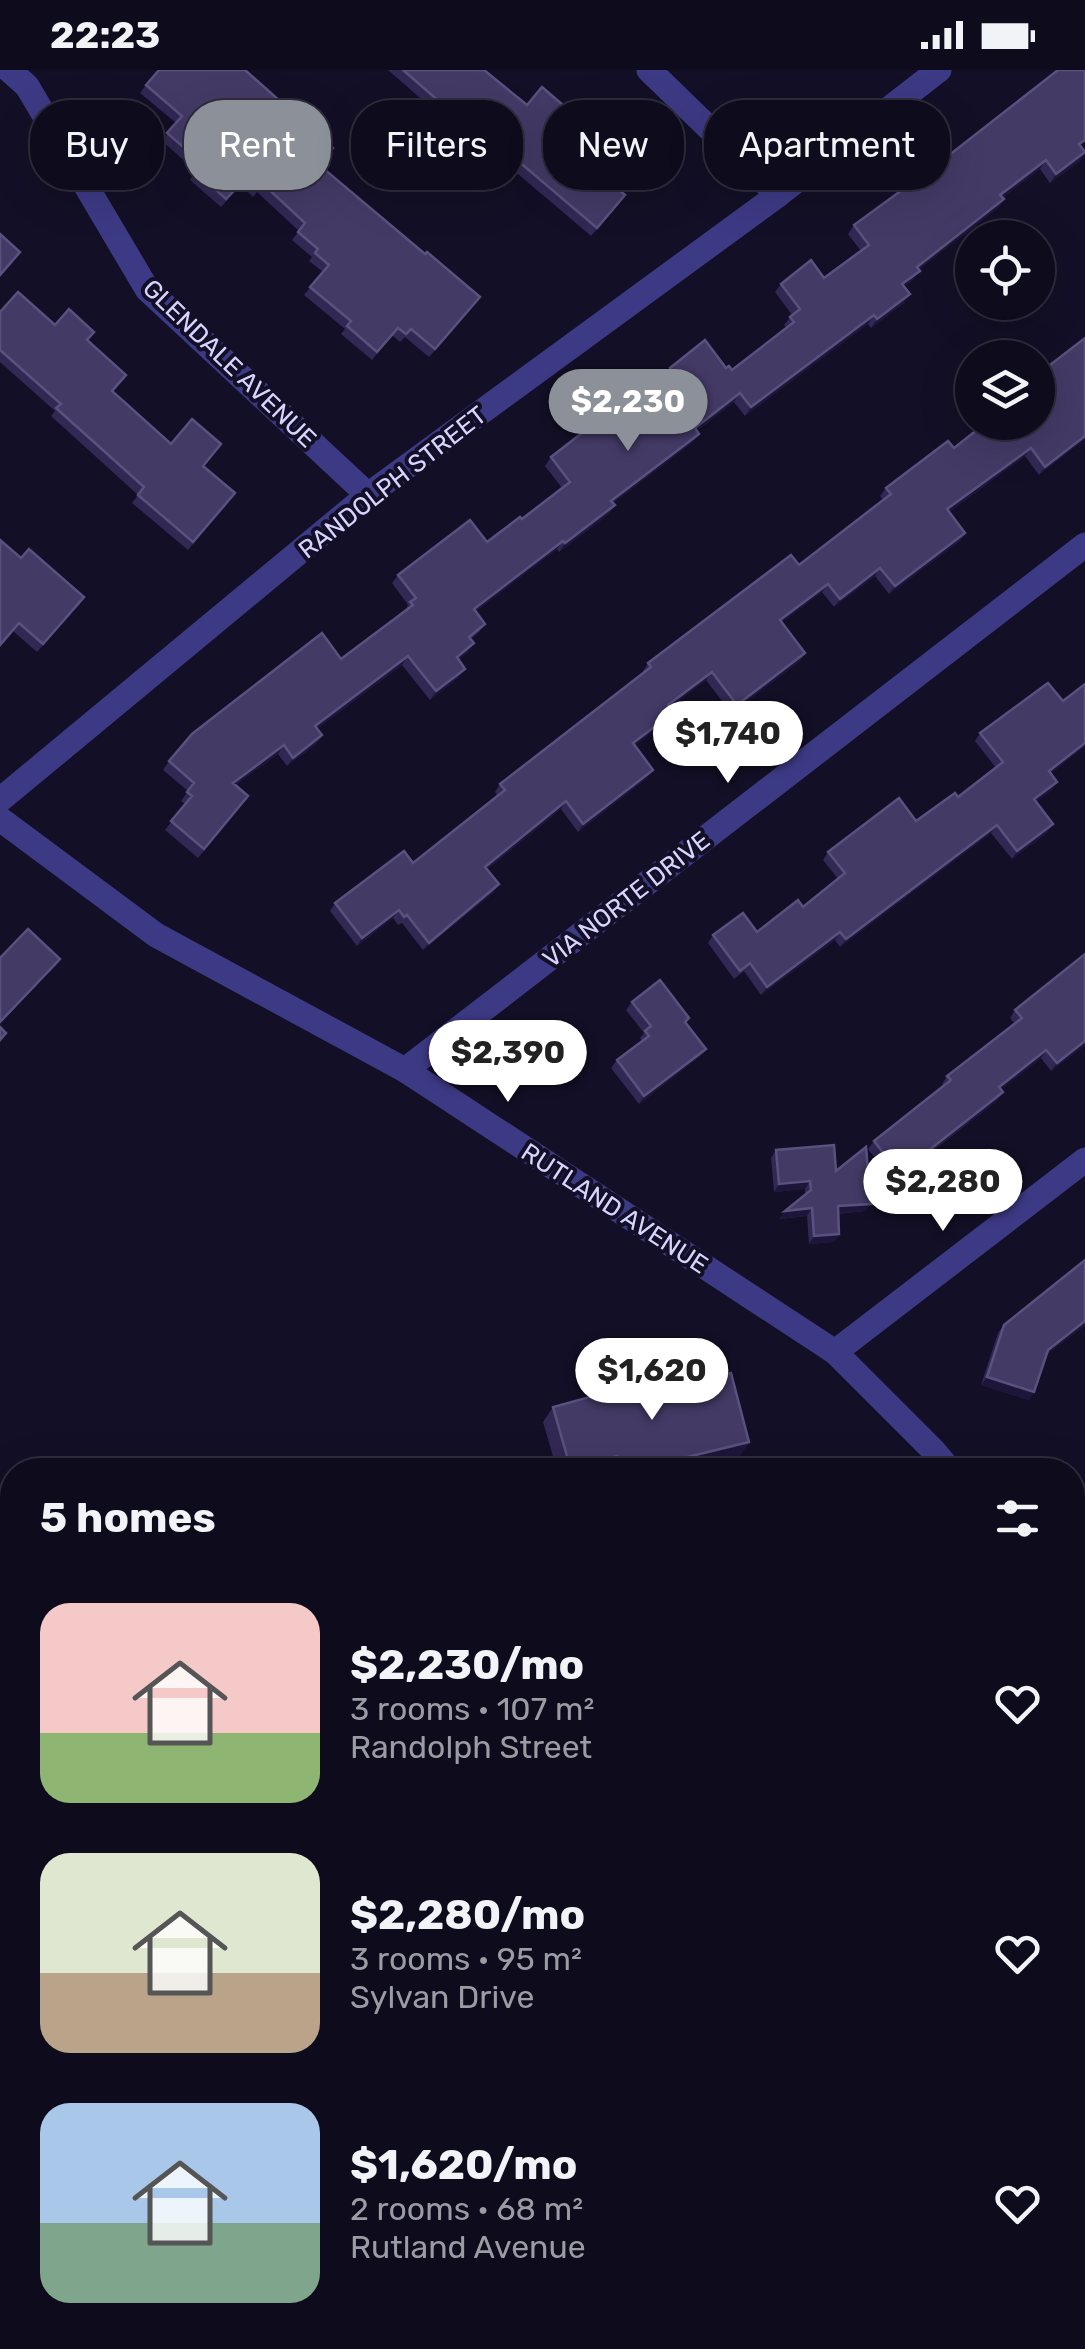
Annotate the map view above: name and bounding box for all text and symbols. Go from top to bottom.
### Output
text: 22:23 [50,12,160,58]
chip: Buy [30,100,164,190]
chip: Rent [184,100,331,190]
chip: Filters [351,100,523,190]
chip: New [543,100,684,190]
chip: Apartment [704,100,950,190]
map controls [955,220,1055,440]
button: locate [955,220,1055,320]
street label: GLENDALE AVENUE [137,273,322,453]
button: layers [955,340,1055,440]
pin: $2,230 [547,369,709,454]
text: $2,230 [571,382,685,420]
street label: RANDOLPH STREET [293,400,492,565]
pin: $1,740 [647,701,809,786]
text: $1,740 [675,714,781,752]
street label: VIA NORTE DRIVE [537,825,715,973]
pin: $2,390 [427,1020,589,1105]
text: $2,390 [451,1033,565,1071]
street label: RUTLAND AVENUE [516,1137,713,1280]
pin: $2,280 [862,1149,1024,1234]
text: $2,280 [885,1162,1001,1200]
pin: $1,620 [571,1338,733,1423]
text: $1,620 [597,1351,707,1389]
icon: filters [990,1491,1045,1546]
text: 5 homes [40,1493,216,1543]
text: $2,230/mo [350,1640,584,1690]
icon: home [120,1643,240,1763]
icon: heart [990,1676,1045,1731]
text: 3 rooms · 107 m² [350,1690,594,1728]
text: Randolph Street [350,1728,592,1766]
text: $2,280/mo [350,1890,585,1940]
icon: home [120,1893,240,2013]
icon: heart [990,1926,1045,1981]
text: 3 rooms · 95 m² [350,1940,582,1978]
text: Sylvan Drive [350,1978,534,2016]
text: $1,620/mo [350,2140,577,2190]
icon: home [120,2143,240,2263]
icon: heart [990,2176,1045,2231]
text: 2 rooms · 68 m² [350,2190,583,2228]
text: Rutland Avenue [350,2228,586,2266]

